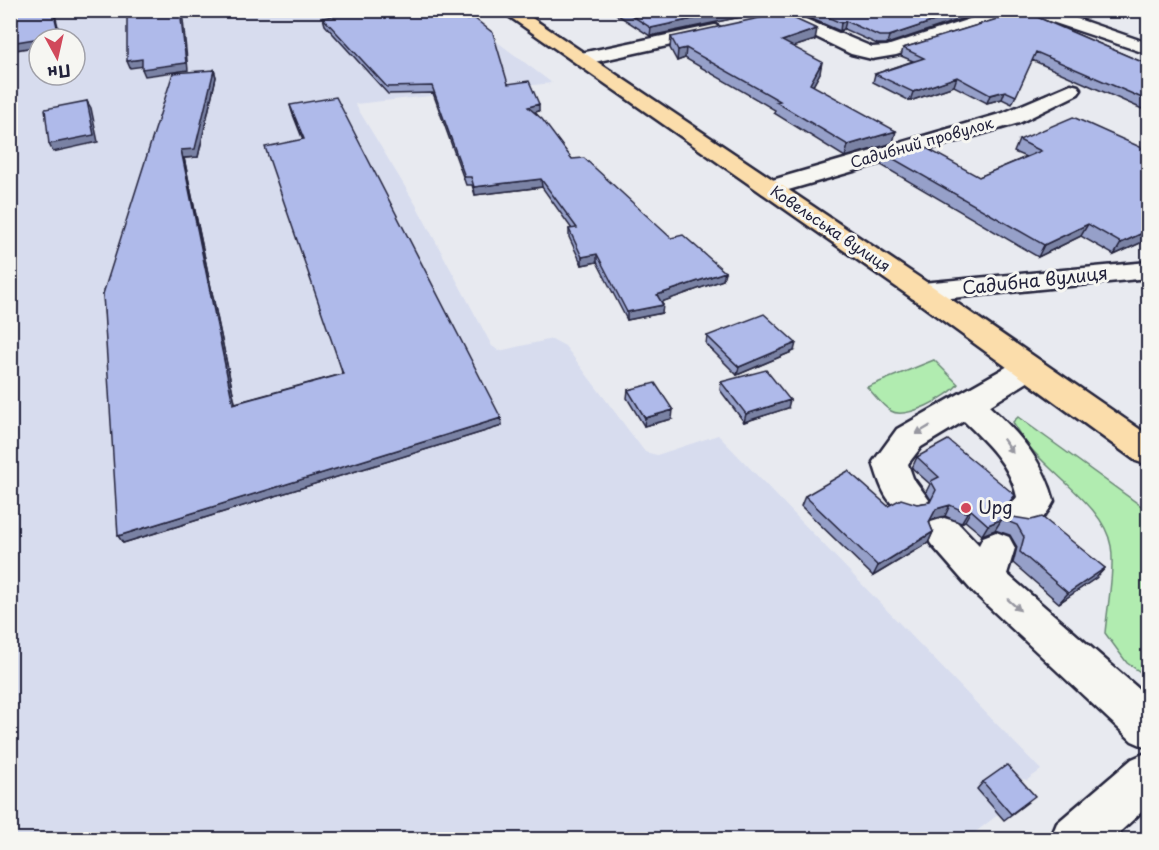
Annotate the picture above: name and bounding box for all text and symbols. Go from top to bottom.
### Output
north arrow [27,27,87,87]
text: Пн [46,59,72,86]
street label: Садибний провулок [847,110,996,173]
street label: Ковельська вулиця [766,179,896,277]
street label: Садибна вулиця [961,258,1109,301]
one-way arrow [915,424,931,435]
one-way arrow [1001,438,1013,453]
place label: Upg [978,493,1013,520]
marker: Upg [959,501,973,515]
one-way arrow [1007,598,1022,612]

